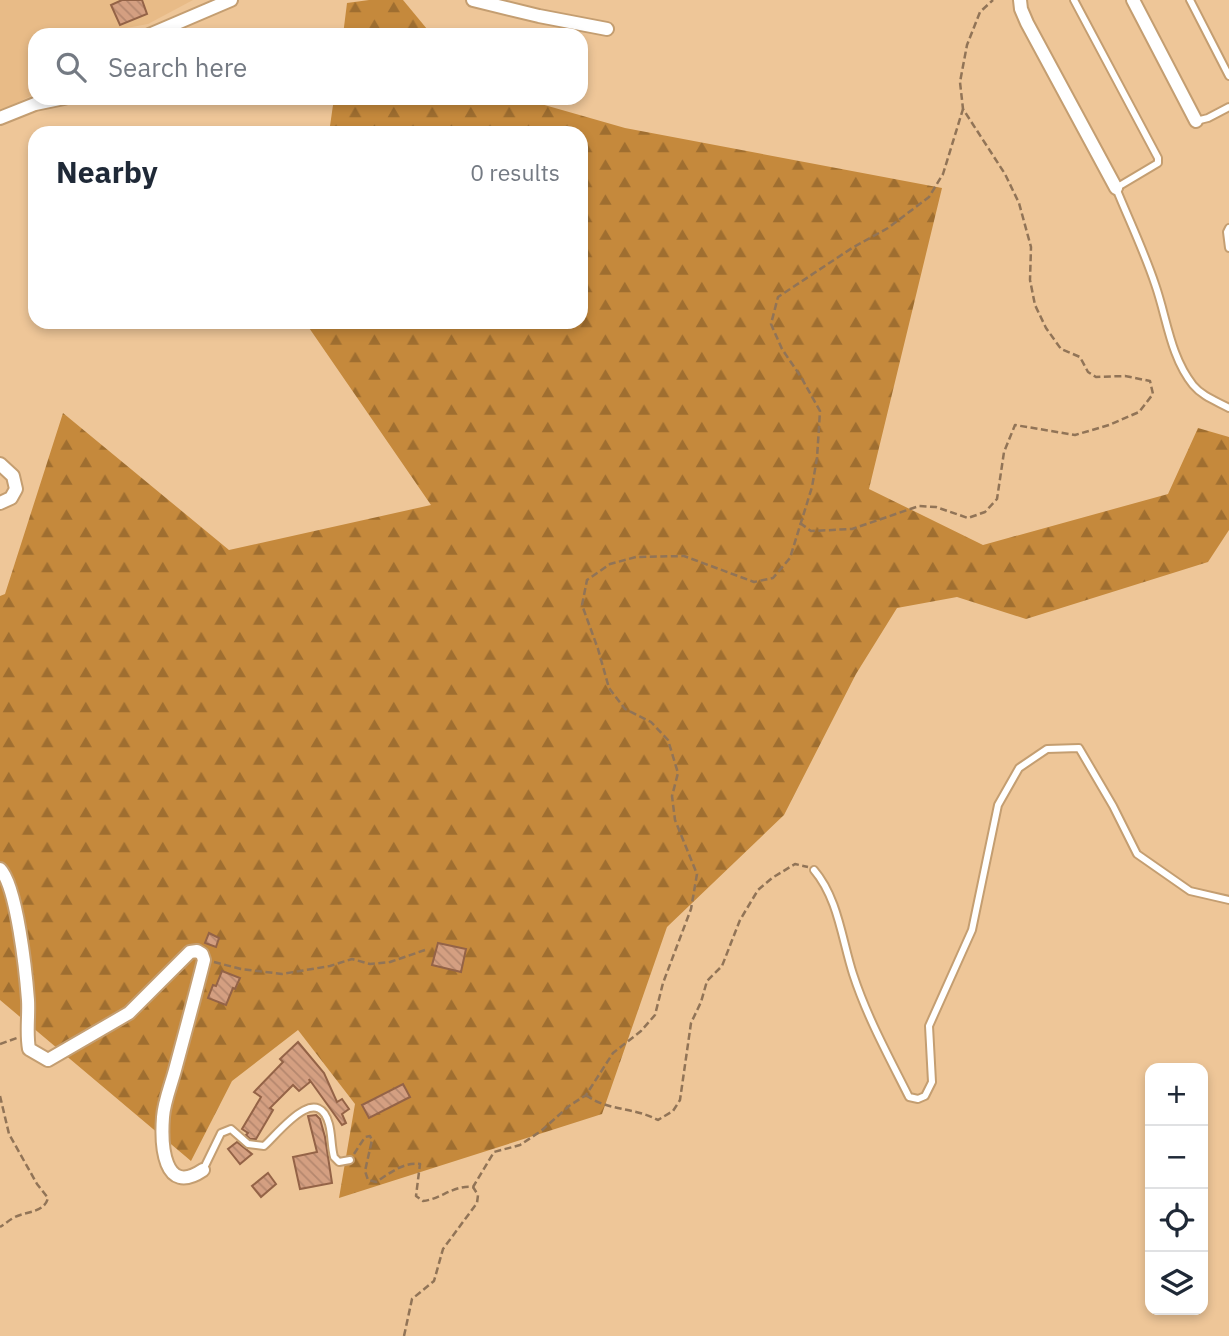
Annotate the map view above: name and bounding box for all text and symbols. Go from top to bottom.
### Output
search box [28,28,588,105]
icon: search [52,48,90,86]
text: Search here [108,50,247,84]
text: Nearby [56,152,158,191]
text: 0 results [470,157,560,187]
map controls [1145,1063,1208,1315]
button: + [1145,1063,1208,1126]
button: − [1145,1126,1208,1189]
button: locate [1145,1189,1208,1252]
button: layers [1145,1252,1208,1315]

